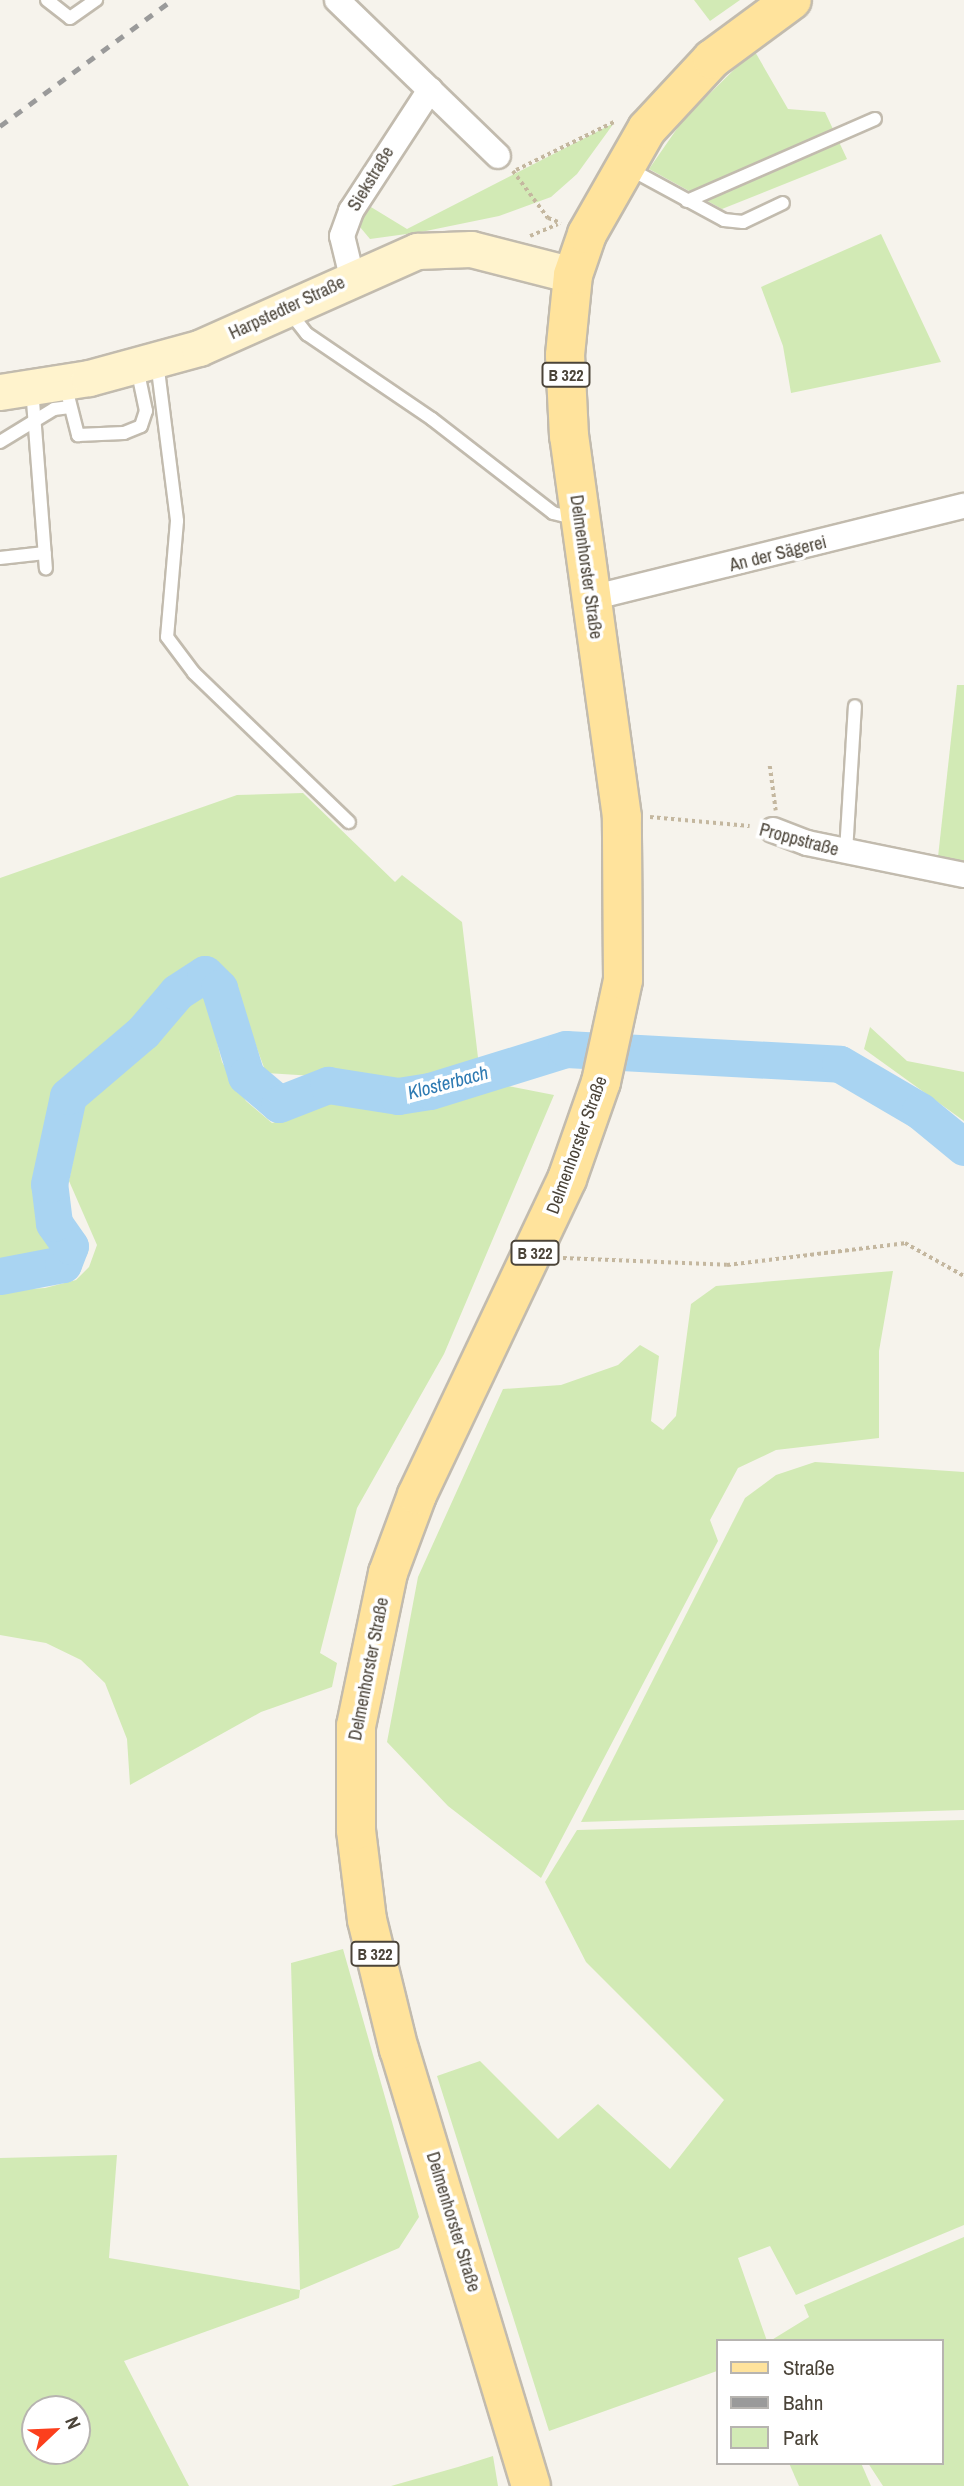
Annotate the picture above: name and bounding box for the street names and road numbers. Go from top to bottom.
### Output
street label: Siekstraße [343,143,399,215]
street label: Harpstedter Straße [226,272,348,344]
road number: B 322 [540,362,592,388]
street label: Delmenhorster Straße [565,494,607,640]
street label: An der Sägerei [727,532,829,576]
street label: Proppstraße [757,819,841,861]
street label: Delmenhorster Straße [542,1073,612,1217]
road number: B 322 [509,1240,561,1266]
street label: Delmenhorster Straße [345,1596,393,1742]
road number: B 322 [349,1942,401,1966]
street label: Delmenhorster Straße [421,2149,485,2295]

